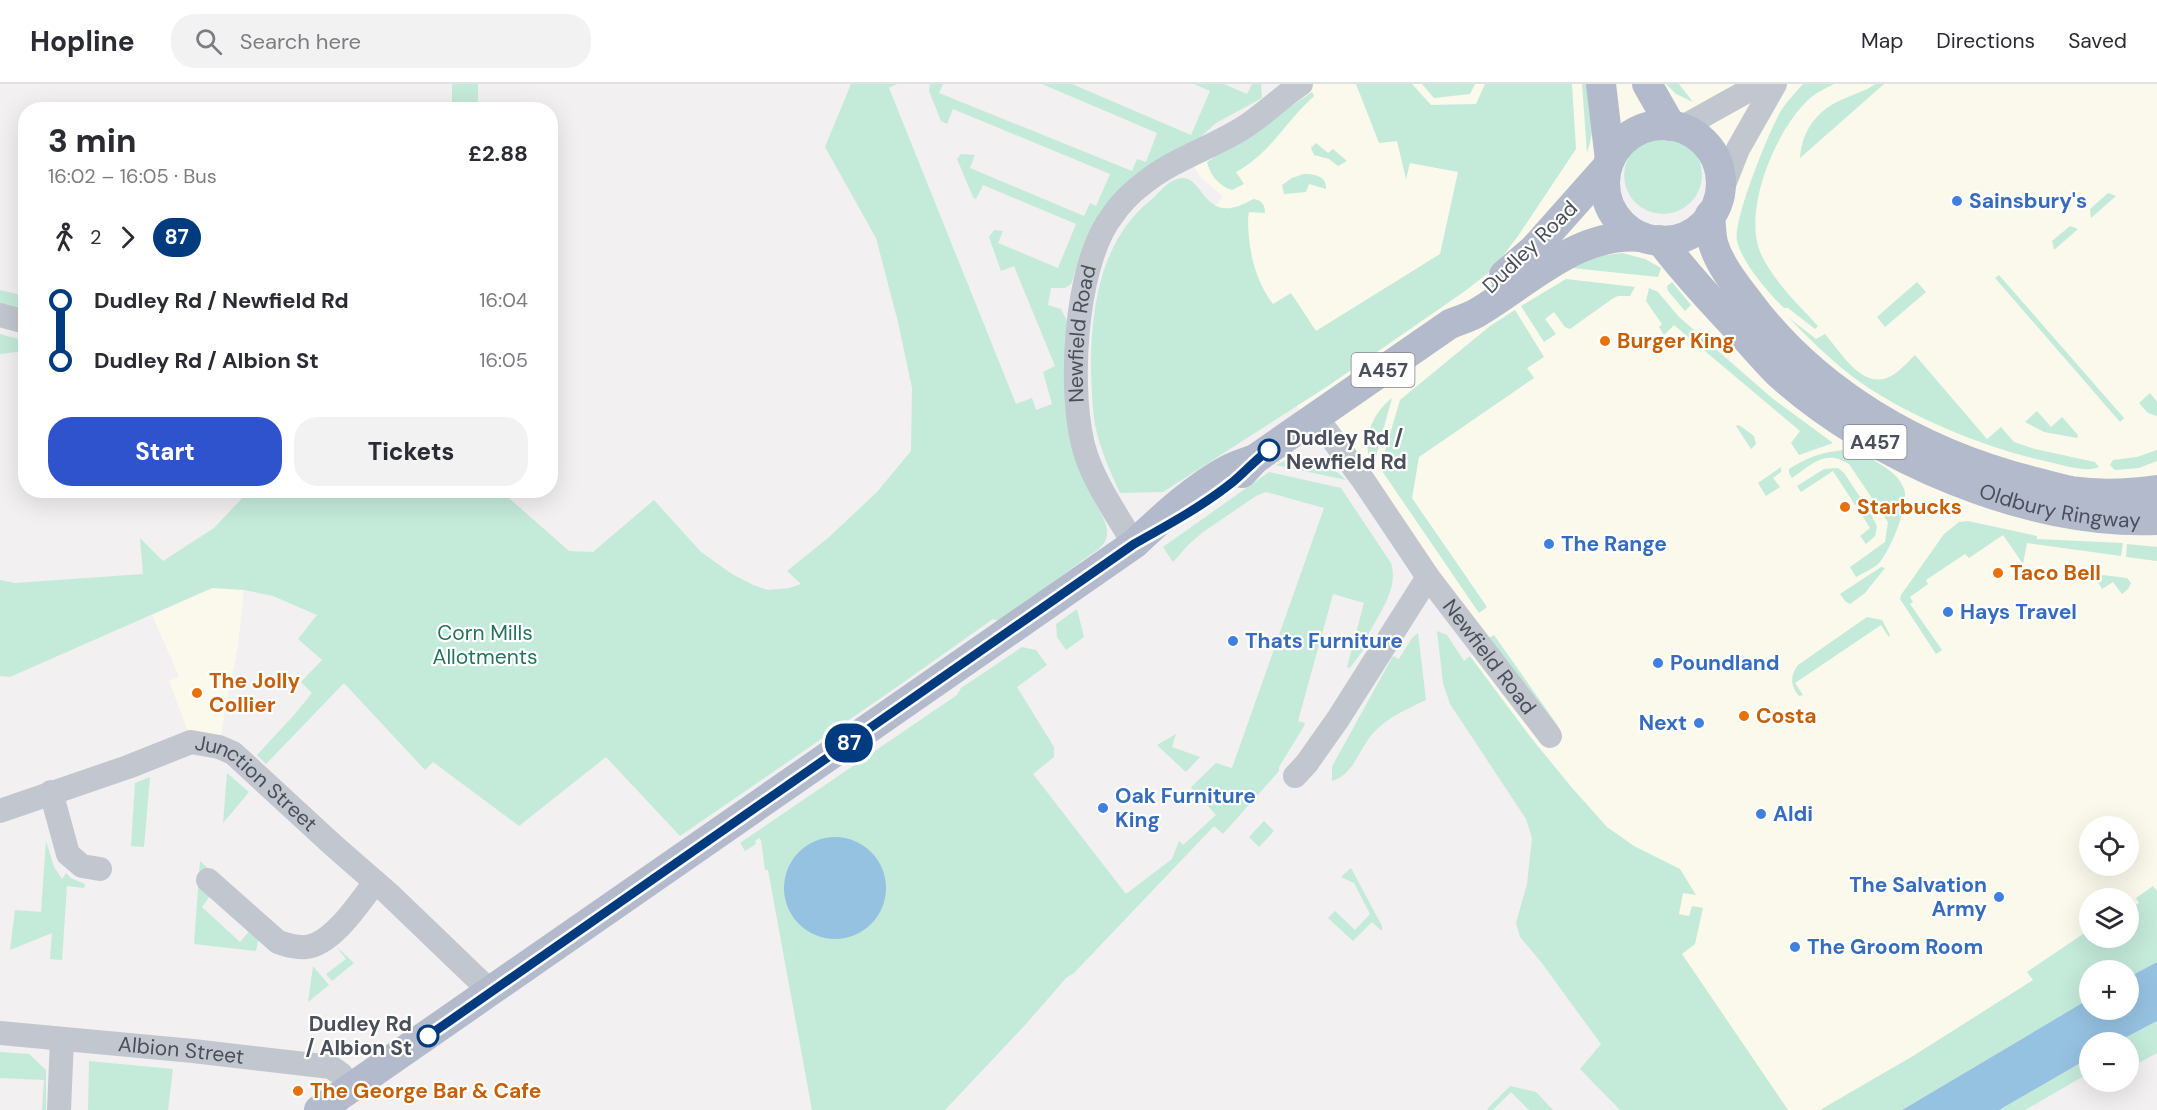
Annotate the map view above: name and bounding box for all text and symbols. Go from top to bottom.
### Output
search box [171,14,591,68]
text: Hopline [30,23,135,60]
icon: search [192,25,225,58]
text: Search here [240,27,361,56]
text: Map [1861,27,1903,55]
text: Directions [1936,27,2035,55]
text: Saved [2068,27,2127,55]
text: 3 min [48,119,136,162]
text: £2.88 [468,139,528,168]
text: 16:02 – 16:05 · Bus [48,163,217,189]
place label: Sainsbury's [1969,187,2087,215]
marker: Sainsbury's [1950,194,1964,208]
street label: Dudley Road [1476,195,1584,299]
icon: walk [48,221,81,254]
icon: forward [111,221,144,254]
text: 87 [165,223,189,251]
text: 2 [90,224,102,250]
street label: Newfield Road [1062,262,1103,403]
text: Dudley Rd / Newfield Rd [94,286,349,315]
text: 16:04 [479,287,528,313]
place label: Burger King [1617,327,1735,355]
marker: Burger King [1598,334,1612,348]
text: Dudley Rd / Albion St [94,346,319,375]
text: 16:05 [479,347,528,373]
road number: A457 [1352,353,1414,387]
button: Start [48,417,282,486]
button: Tickets [294,417,528,486]
place label: Dudley Rd / Newfield Rd [1286,424,1407,476]
road number: A457 [1844,425,1906,459]
marker: Dudley Rd / Newfield Rd [1258,439,1280,461]
street label: Oldbury Ringway [1976,477,2141,534]
place label: Starbucks [1857,493,1962,521]
marker: Starbucks [1838,500,1852,514]
place label: The Range [1561,530,1667,558]
marker: The Range [1542,537,1556,551]
place label: Taco Bell [2010,559,2101,587]
marker: Taco Bell [1991,566,2005,580]
street label: Newfield Road [1436,593,1542,720]
place label: Hays Travel [1960,598,2077,626]
marker: Hays Travel [1941,605,1955,619]
park label: Corn Mills Allotments [432,619,538,671]
place label: Thats Furniture [1245,627,1403,655]
marker: Thats Furniture [1226,634,1240,648]
place label: Poundland [1670,649,1779,677]
marker: Poundland [1651,656,1665,670]
place label: The Jolly Collier [209,667,300,719]
marker: The Jolly Collier [190,686,204,700]
place label: Costa [1756,702,1817,730]
place label: Next [1639,709,1687,737]
marker: Costa [1737,709,1751,723]
marker: Next [1692,716,1706,730]
line badge: 87 [822,724,876,762]
street label: Junction Street [193,729,323,838]
text: 87 [837,729,861,757]
place label: Oak Furniture King [1115,782,1256,834]
place label: Aldi [1773,800,1813,828]
marker: Oak Furniture King [1096,801,1110,815]
marker: Aldi [1754,807,1768,821]
map controls [2079,816,2139,1092]
button: locate [2079,816,2139,876]
place label: The Salvation Army [1849,871,1987,923]
button: layers [2079,888,2139,948]
marker: The Salvation Army [1992,890,2006,904]
place label: The Groom Room [1807,933,1983,961]
marker: The Groom Room [1788,940,1802,954]
button: + [2079,960,2139,1020]
place label: Dudley Rd / Albion St [306,1010,412,1062]
marker: Dudley Rd / Albion St [417,1025,439,1047]
street label: Albion Street [117,1030,246,1071]
button: − [2079,1032,2139,1092]
place label: The George Bar & Cafe [310,1077,541,1105]
marker: The George Bar & Cafe [291,1084,305,1098]

